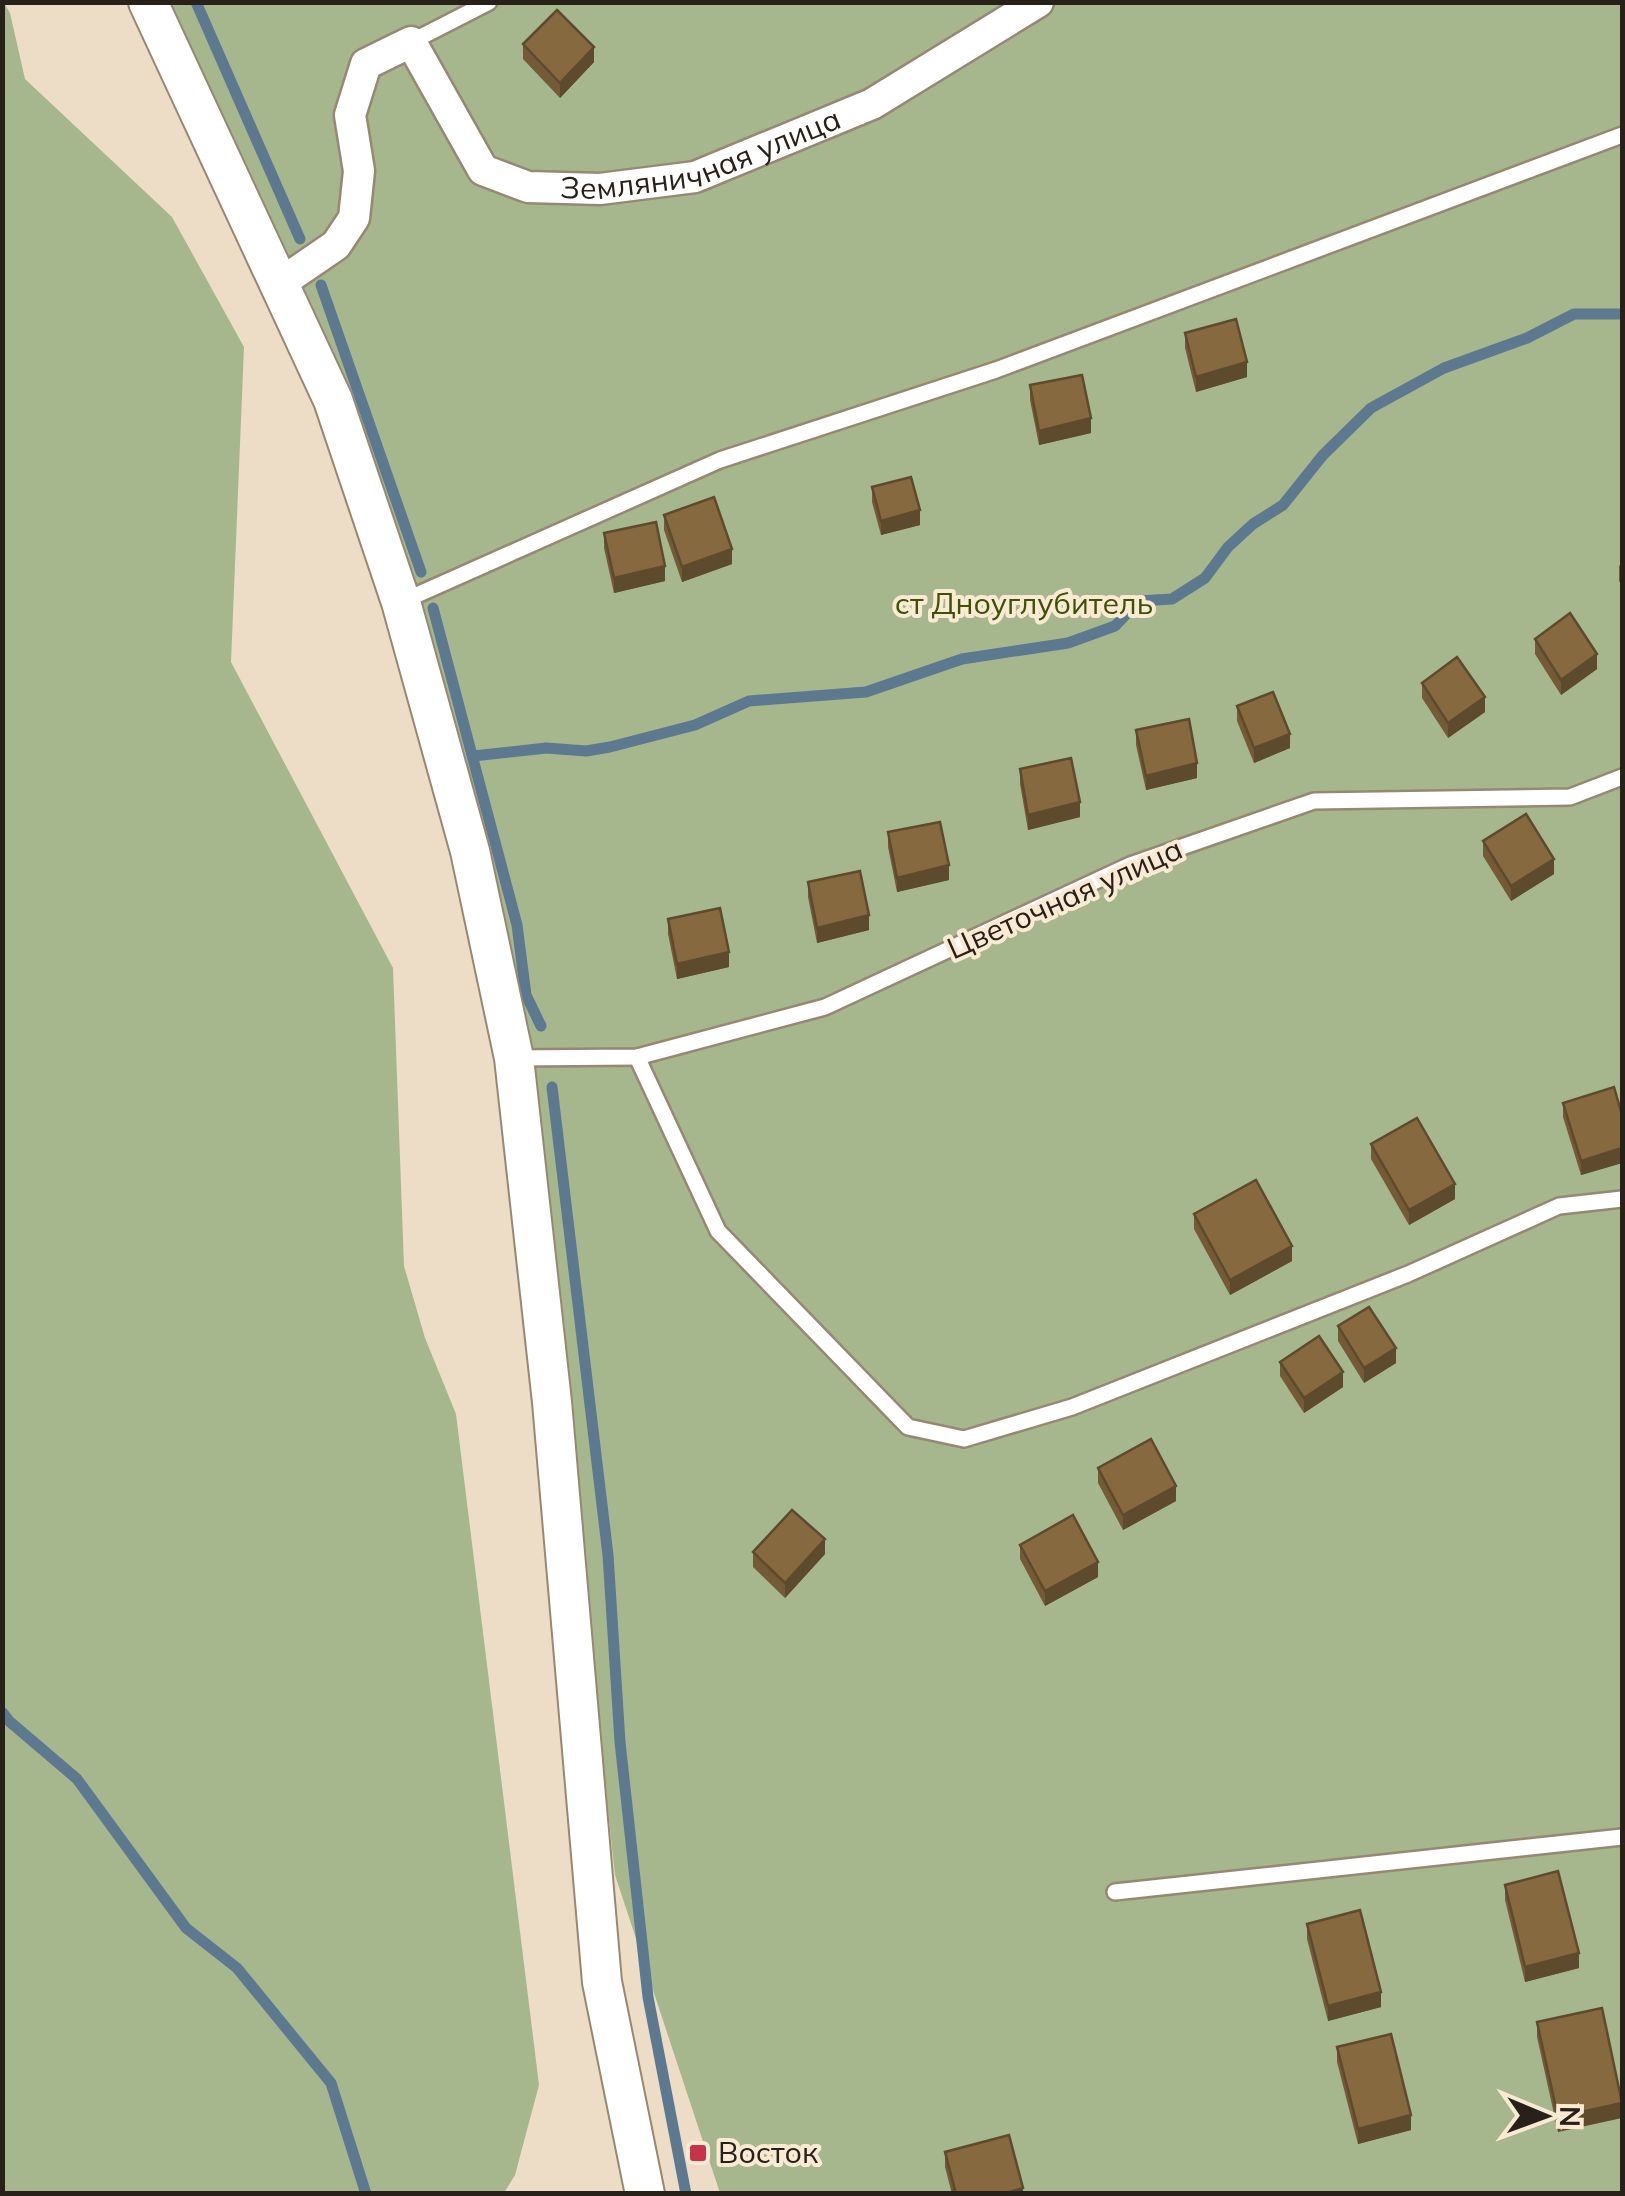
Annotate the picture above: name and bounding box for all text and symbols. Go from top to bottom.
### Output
street label: Земляничная улица [560,99,846,207]
park label: ст Дноуглубитель [895,584,1153,622]
street label: Цветочная улица [941,829,1188,967]
north arrow [1495,2066,1595,2166]
text: N [1553,2106,1588,2127]
place label: Восток [718,2133,819,2171]
marker: Восток [687,2142,709,2164]

